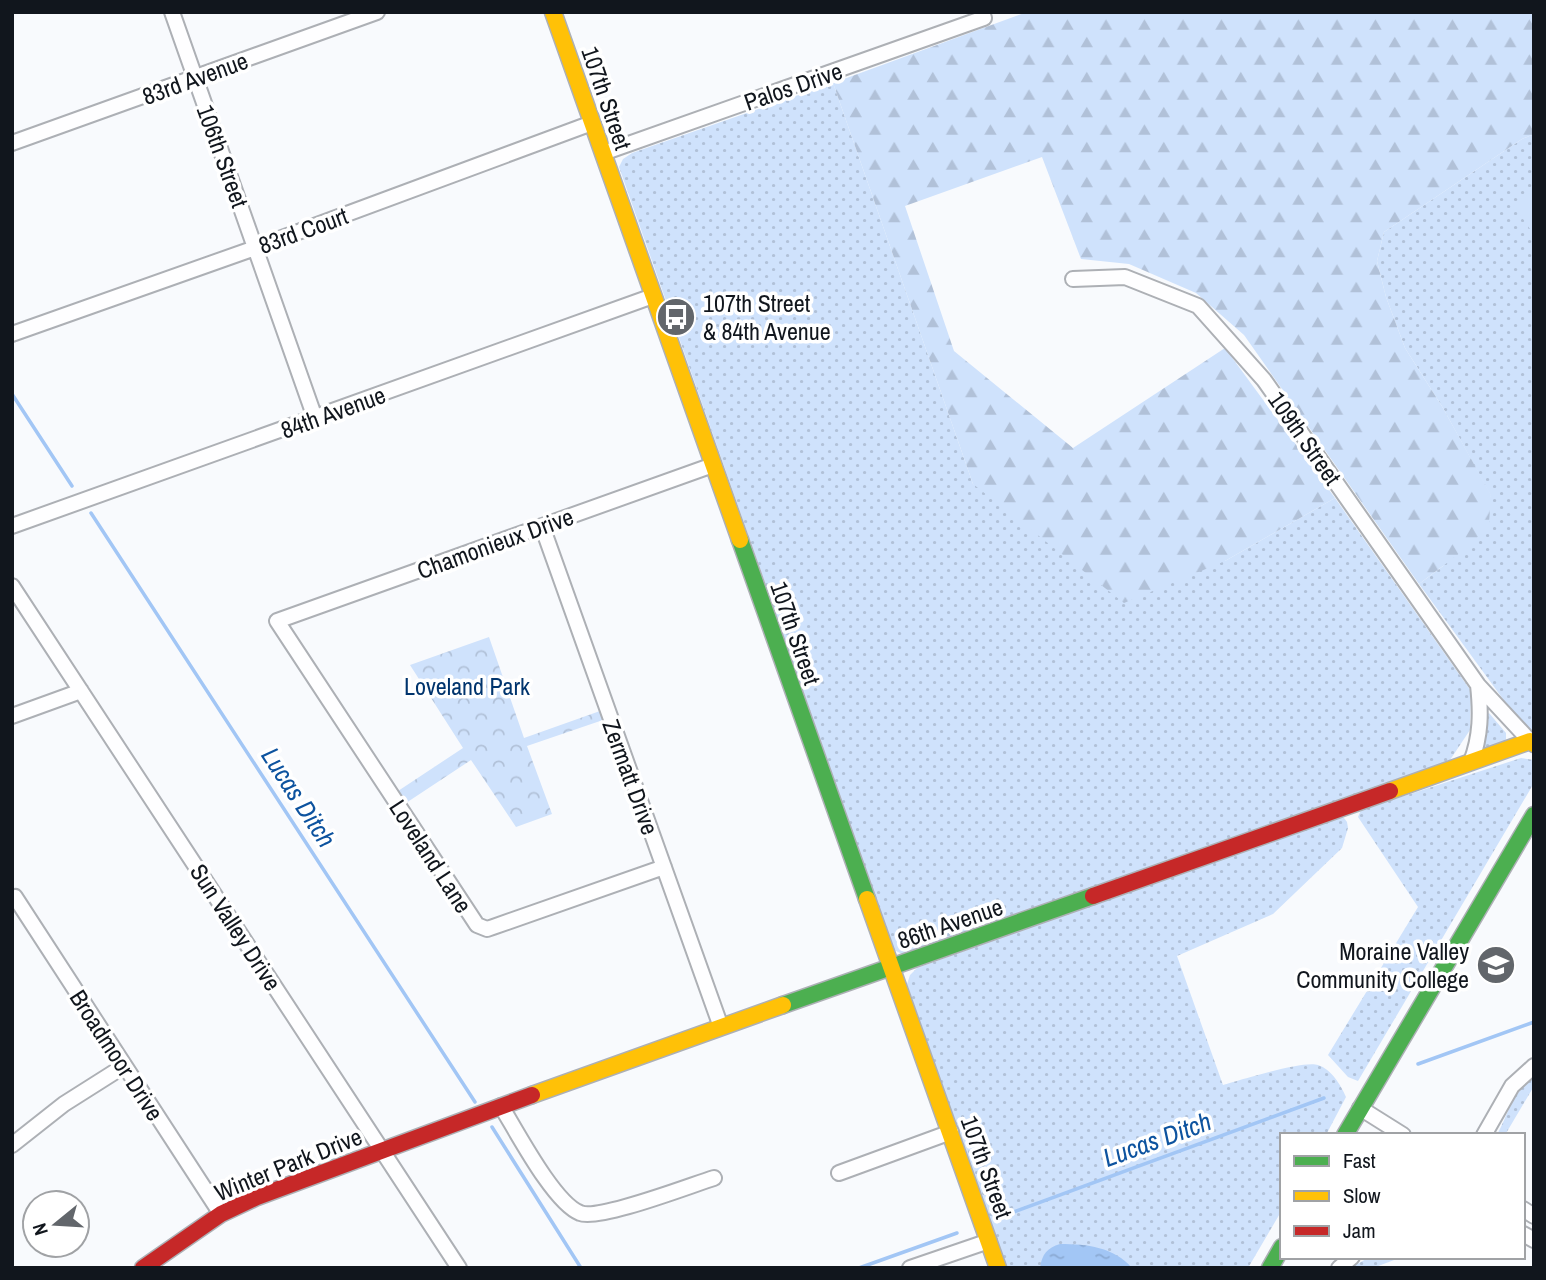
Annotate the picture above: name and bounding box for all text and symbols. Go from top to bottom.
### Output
street label: 107th Street [574,42,640,154]
street label: 83rd Avenue [138,44,252,112]
street label: Palos Drive [740,54,846,118]
street label: 106th Street [190,100,257,212]
street label: 83rd Court [254,199,353,261]
place label: 107th Street & 84th Avenue [703,287,831,347]
bus stop icon: 107th Street & 84th Avenue [655,296,697,338]
street label: 84th Avenue [276,378,390,446]
street label: 109th Street [1261,385,1349,492]
street label: Chamonieux Drive [412,500,578,586]
street label: 107th Street [763,577,829,689]
park label: Loveland Park [404,670,530,702]
street label: Zermatt Drive [595,715,667,839]
water label: Lucas Ditch [254,740,344,854]
street label: Loveland Lane [382,793,480,919]
street label: Sun Valley Drive [183,857,289,997]
street label: 86th Avenue [893,890,1007,956]
place label: Moraine Valley Community College [1296,935,1469,995]
school or university icon: Moraine Valley Community College [1475,944,1517,986]
street label: Broadmoor Drive [63,983,171,1127]
water label: Lucas Ditch [1098,1103,1216,1175]
street label: 107th Street [954,1111,1021,1223]
street label: Winter Park Drive [210,1120,366,1208]
legend [1280,1133,1525,1259]
text: Fast [1343,1146,1376,1175]
text: Slow [1343,1181,1381,1210]
north arrow [21,1189,91,1259]
text: Jam [1343,1216,1376,1245]
text: N [26,1220,54,1239]

